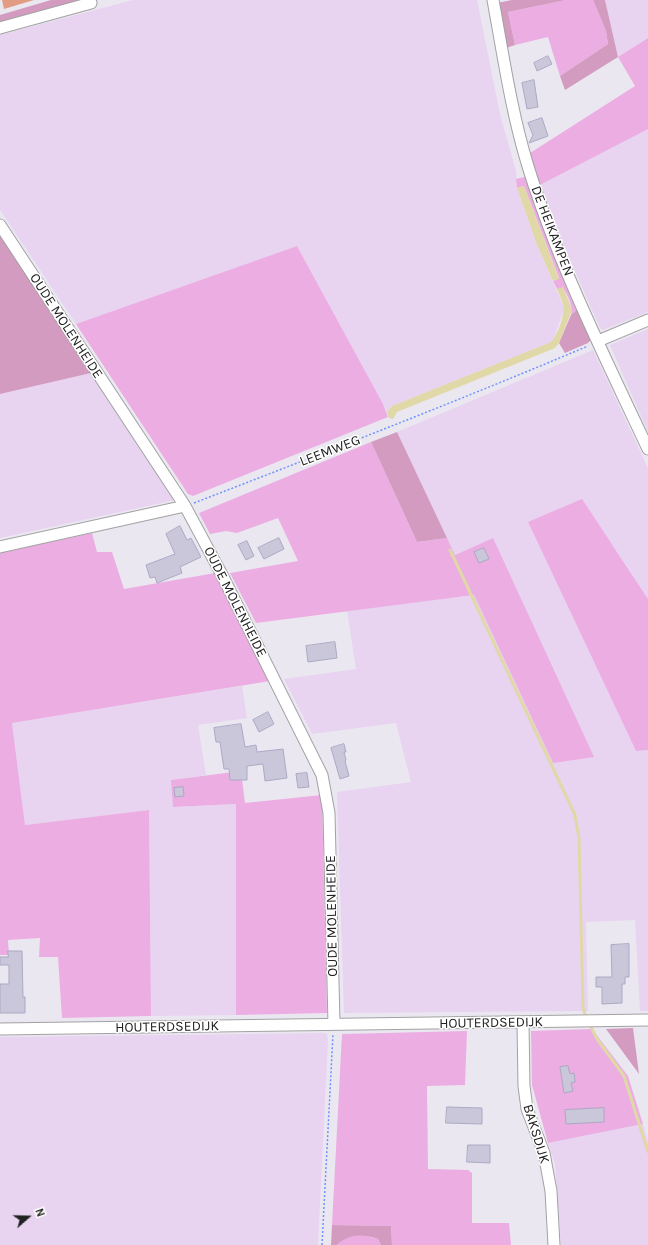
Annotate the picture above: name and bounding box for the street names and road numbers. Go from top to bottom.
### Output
street label: DE HEIKAMPEN [527,184,577,278]
street label: OUDE MOLENHEIDE [26,270,106,382]
street label: LEEMWEG [297,432,363,470]
street label: OUDE MOLENHEIDE [200,544,270,660]
street label: OUDE MOLENHEIDE [323,855,341,977]
street label: HOUTERDSEDIJK [439,1014,543,1032]
street label: HOUTERDSEDIJK [115,1018,219,1036]
street label: BAKSDIJK [519,1102,553,1166]

